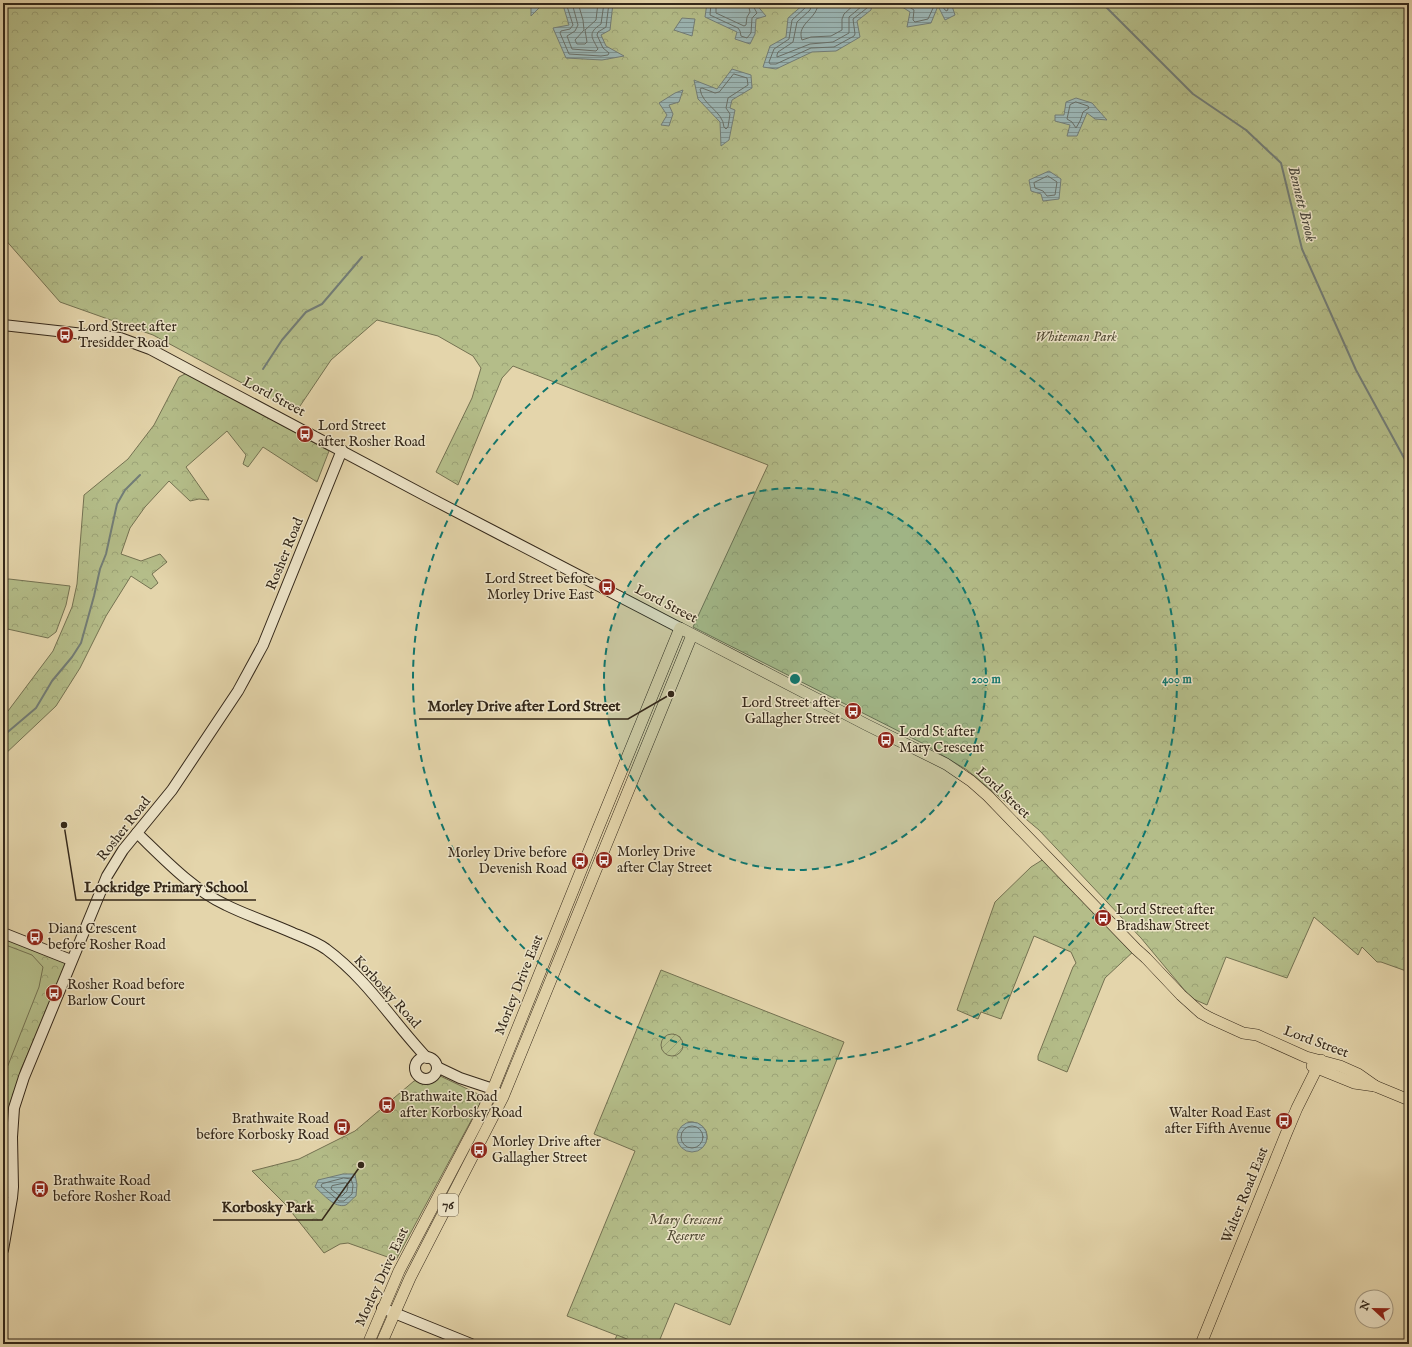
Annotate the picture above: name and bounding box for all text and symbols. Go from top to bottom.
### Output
water label: Bennett Brook [1283,164,1321,244]
place label: Lord Street after Tresidder Road [78,318,177,352]
bus stop icon: Lord Street after Tresidder Road [55,325,75,345]
park label: Whiteman Park [1035,328,1117,346]
street label: Lord Street [240,373,308,421]
place label: Lord Street after Rosher Road [318,417,426,451]
bus stop icon: Lord Street after Rosher Road [295,424,315,444]
street label: Rosher Road [262,515,308,593]
place label: Lord Street before Morley Drive East [485,570,595,604]
bus stop icon: Lord Street before Morley Drive East [597,577,617,597]
street label: Lord Street [632,581,701,628]
centre of rings [788,672,802,686]
text: 200 m [971,672,1001,687]
text: 400 m [1162,672,1193,687]
callout: Morley Drive after Lord Street [419,692,628,719]
place label: Lord Street after Gallagher Street [741,694,840,728]
text: Morley Drive after Lord Street [428,697,621,716]
bus stop icon: Lord Street after Gallagher Street [843,701,863,721]
place label: Lord St after Mary Crescent [899,723,985,757]
bus stop icon: Lord St after Mary Crescent [876,730,896,750]
street label: Lord Street [972,763,1034,823]
street label: Rosher Road [93,793,155,865]
place label: Morley Drive after Clay Street [617,843,712,877]
place label: Morley Drive before Devenish Road [448,844,568,878]
bus stop icon: Morley Drive after Clay Street [594,850,614,870]
bus stop icon: Morley Drive before Devenish Road [570,851,590,871]
callout: Lockridge Primary School [76,873,256,900]
text: Lockridge Primary School [84,878,249,897]
place label: Lord Street after Bradshaw Street [1116,901,1215,935]
bus stop icon: Lord Street after Bradshaw Street [1093,908,1113,928]
place label: Diana Crescent before Rosher Road [48,920,166,954]
bus stop icon: Diana Crescent before Rosher Road [25,927,45,947]
street label: Morley Drive East [491,932,547,1038]
street label: Korbosky Road [350,952,425,1033]
place label: Rosher Road before Barlow Court [67,976,185,1010]
bus stop icon: Rosher Road before Barlow Court [44,983,64,1003]
street label: Lord Street [1281,1022,1351,1062]
place label: Brathwaite Road after Korbosky Road [400,1088,523,1122]
bus stop icon: Brathwaite Road after Korbosky Road [377,1095,397,1115]
place label: Walter Road East after Fifth Avenue [1165,1104,1272,1138]
place label: Brathwaite Road before Korbosky Road [196,1110,330,1144]
bus stop icon: Walter Road East after Fifth Avenue [1274,1111,1294,1131]
bus stop icon: Brathwaite Road before Korbosky Road [332,1117,352,1137]
place label: Morley Drive after Gallagher Street [492,1133,601,1167]
bus stop icon: Morley Drive after Gallagher Street [469,1140,489,1160]
street label: Walter Road East [1218,1144,1273,1246]
place label: Brathwaite Road before Rosher Road [53,1172,171,1206]
bus stop icon: Brathwaite Road before Rosher Road [30,1179,50,1199]
callout: Korbosky Park [213,1193,322,1220]
road number: 76 [438,1194,458,1216]
text: Korbosky Park [222,1198,315,1217]
park label: Mary Crescent Reserve [649,1211,723,1245]
street label: Morley Drive East [351,1225,413,1329]
north arrow [1354,1289,1394,1329]
text: N [1357,1298,1374,1314]

